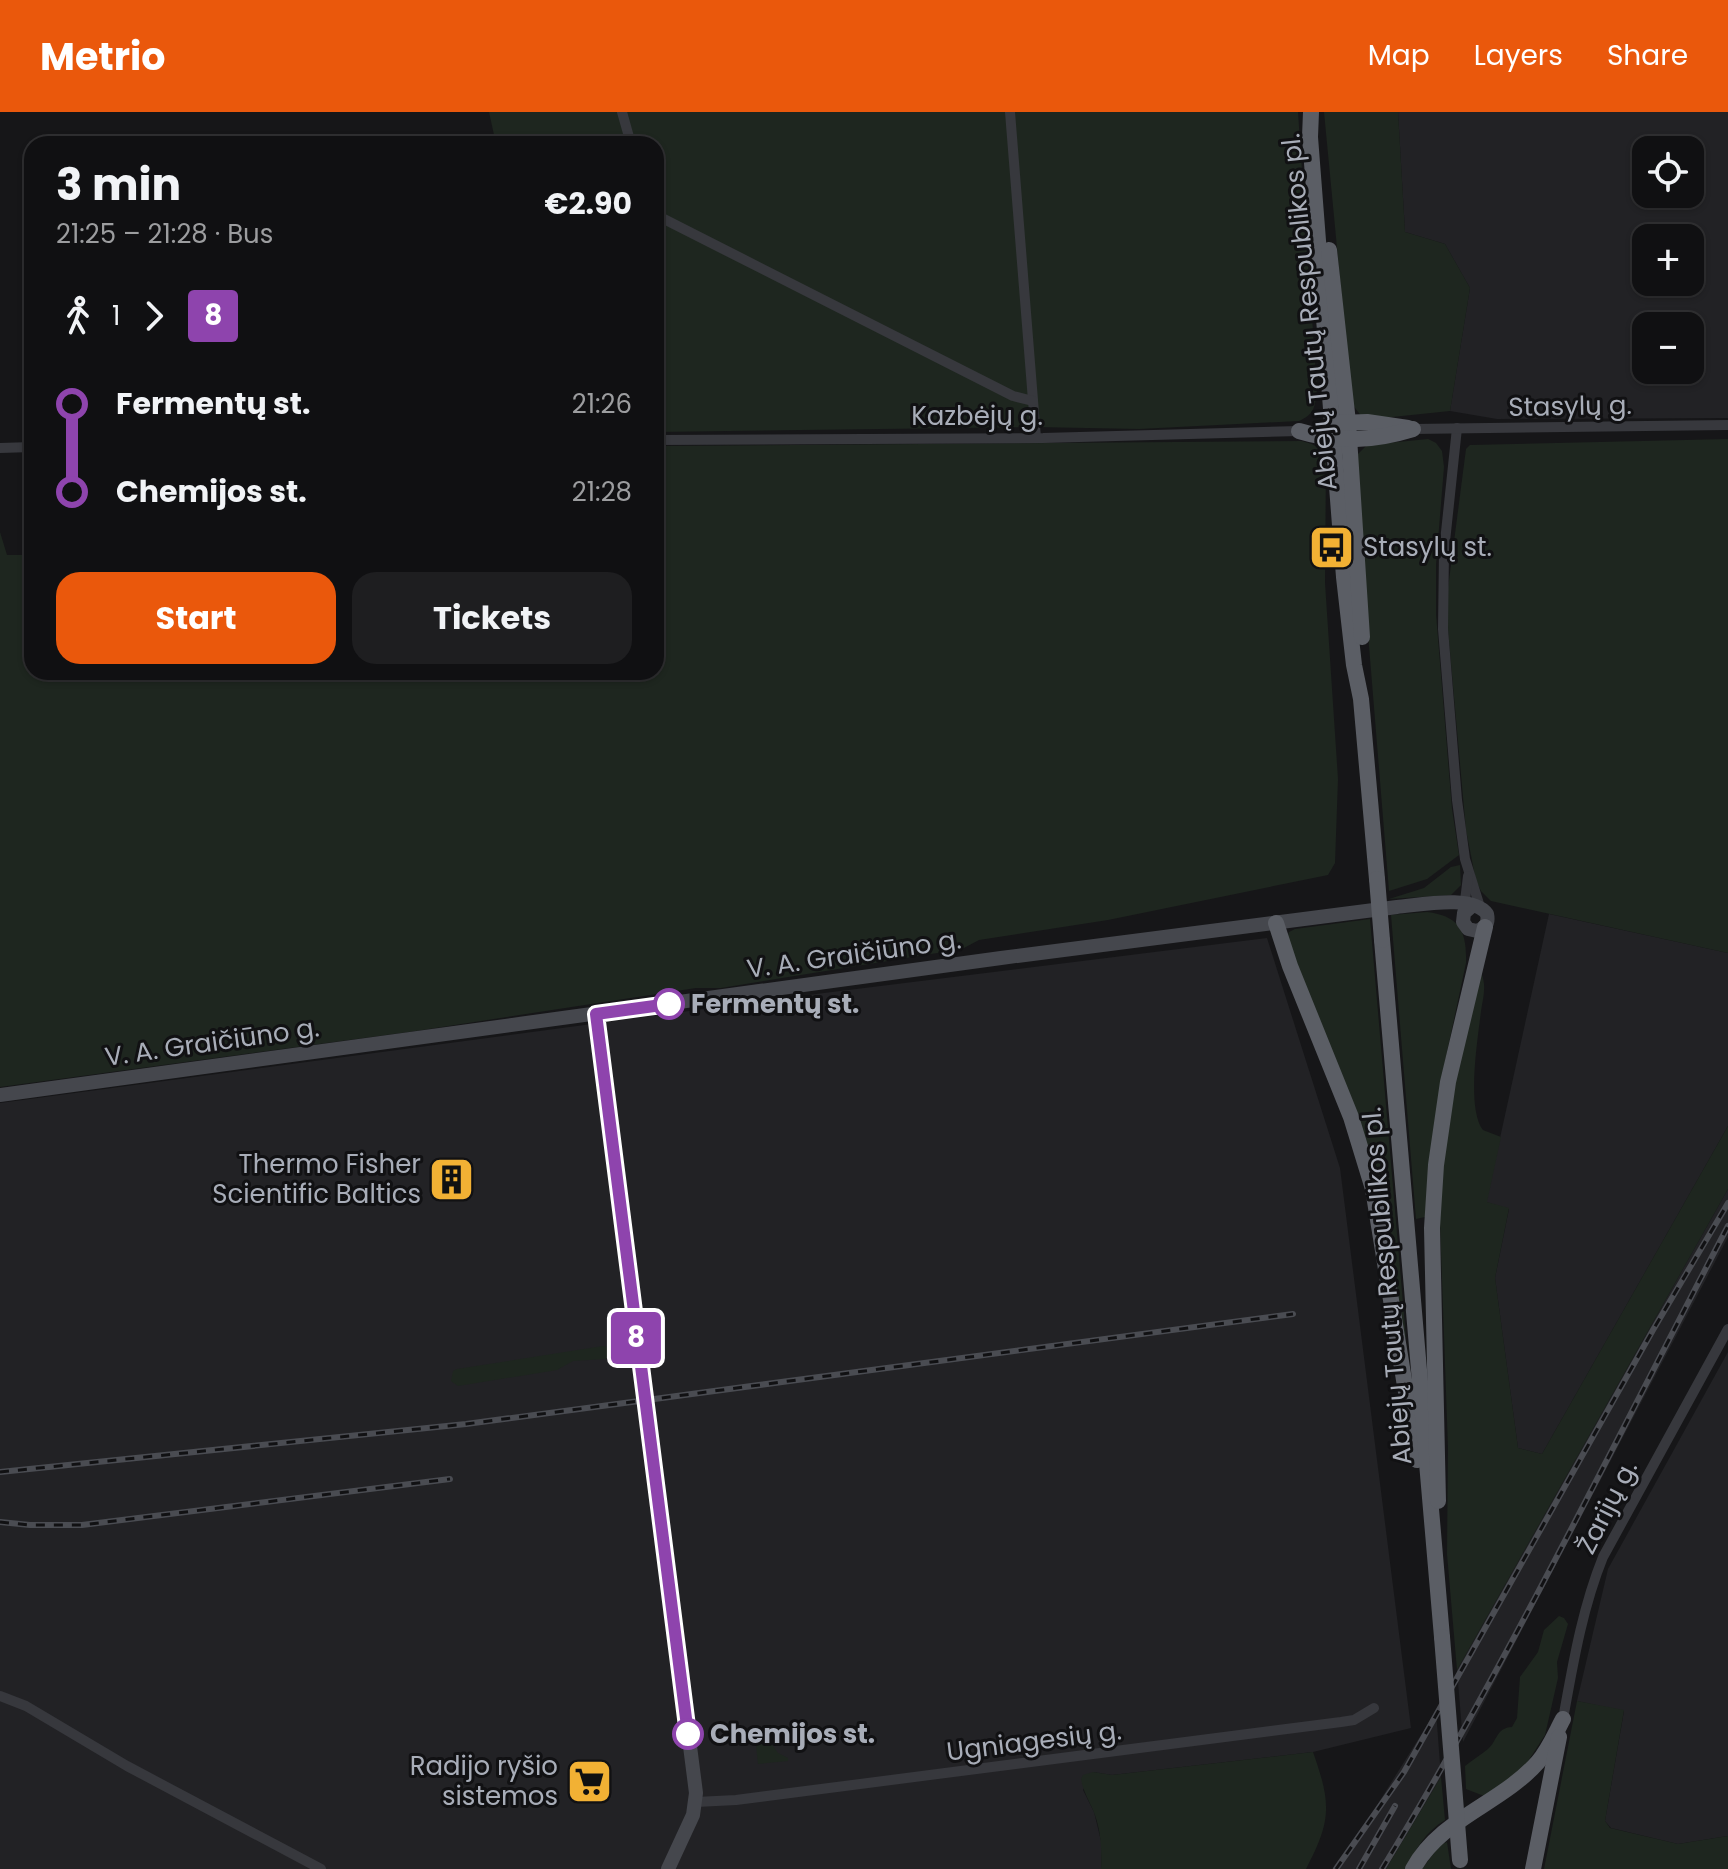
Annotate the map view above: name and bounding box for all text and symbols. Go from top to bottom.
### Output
text: Metrio [40,30,165,83]
text: Map [1368,36,1430,75]
text: Layers [1474,36,1563,75]
text: Share [1607,36,1688,75]
street label: Abiejų Tautų Respublikos pl. [1272,132,1346,492]
map controls [1632,136,1704,384]
button: locate [1632,136,1704,208]
text: 3 min [56,154,181,215]
text: €2.90 [545,182,632,225]
text: 21:25 – 21:28 · Bus [56,216,273,252]
button: + [1632,224,1704,296]
icon: walk [56,294,100,338]
icon: forward [132,294,176,338]
text: 8 [204,296,222,335]
text: 1 [112,298,120,334]
button: − [1632,312,1704,384]
text: Fermentų st. [116,382,310,425]
text: 21:26 [572,386,632,422]
street label: Stasylų g. [1508,387,1632,425]
street label: Kazbėjų g. [911,398,1043,434]
text: Chemijos st. [116,470,307,513]
text: 21:28 [572,474,632,510]
bus stop icon: Stasylų st. [1308,523,1356,571]
place label: Stasylų st. [1363,529,1492,565]
button: Start [56,572,336,664]
button: Tickets [352,572,632,664]
street label: V. A. Graičiūno g. [745,921,963,987]
place label: Fermentų st. [691,986,859,1022]
marker: Fermentų st. [654,989,684,1019]
street label: V. A. Graičiūno g. [103,1009,321,1075]
street label: Abiejų Tautų Respublikos pl. [1353,1106,1421,1466]
place label: Thermo Fisher Scientific Baltics [212,1146,421,1212]
building icon: Thermo Fisher Scientific Baltics [428,1155,476,1203]
line badge: 8 [610,1312,662,1364]
text: 8 [627,1318,645,1357]
street label: Žarijų g. [1568,1454,1646,1560]
street label: Ugniagesių g. [944,1712,1124,1770]
place label: Chemijos st. [710,1716,875,1752]
marker: Chemijos st. [673,1719,703,1749]
place label: Radijo ryšio sistemos [410,1748,558,1814]
supermarket icon: Radijo ryšio sistemos [565,1757,613,1805]

